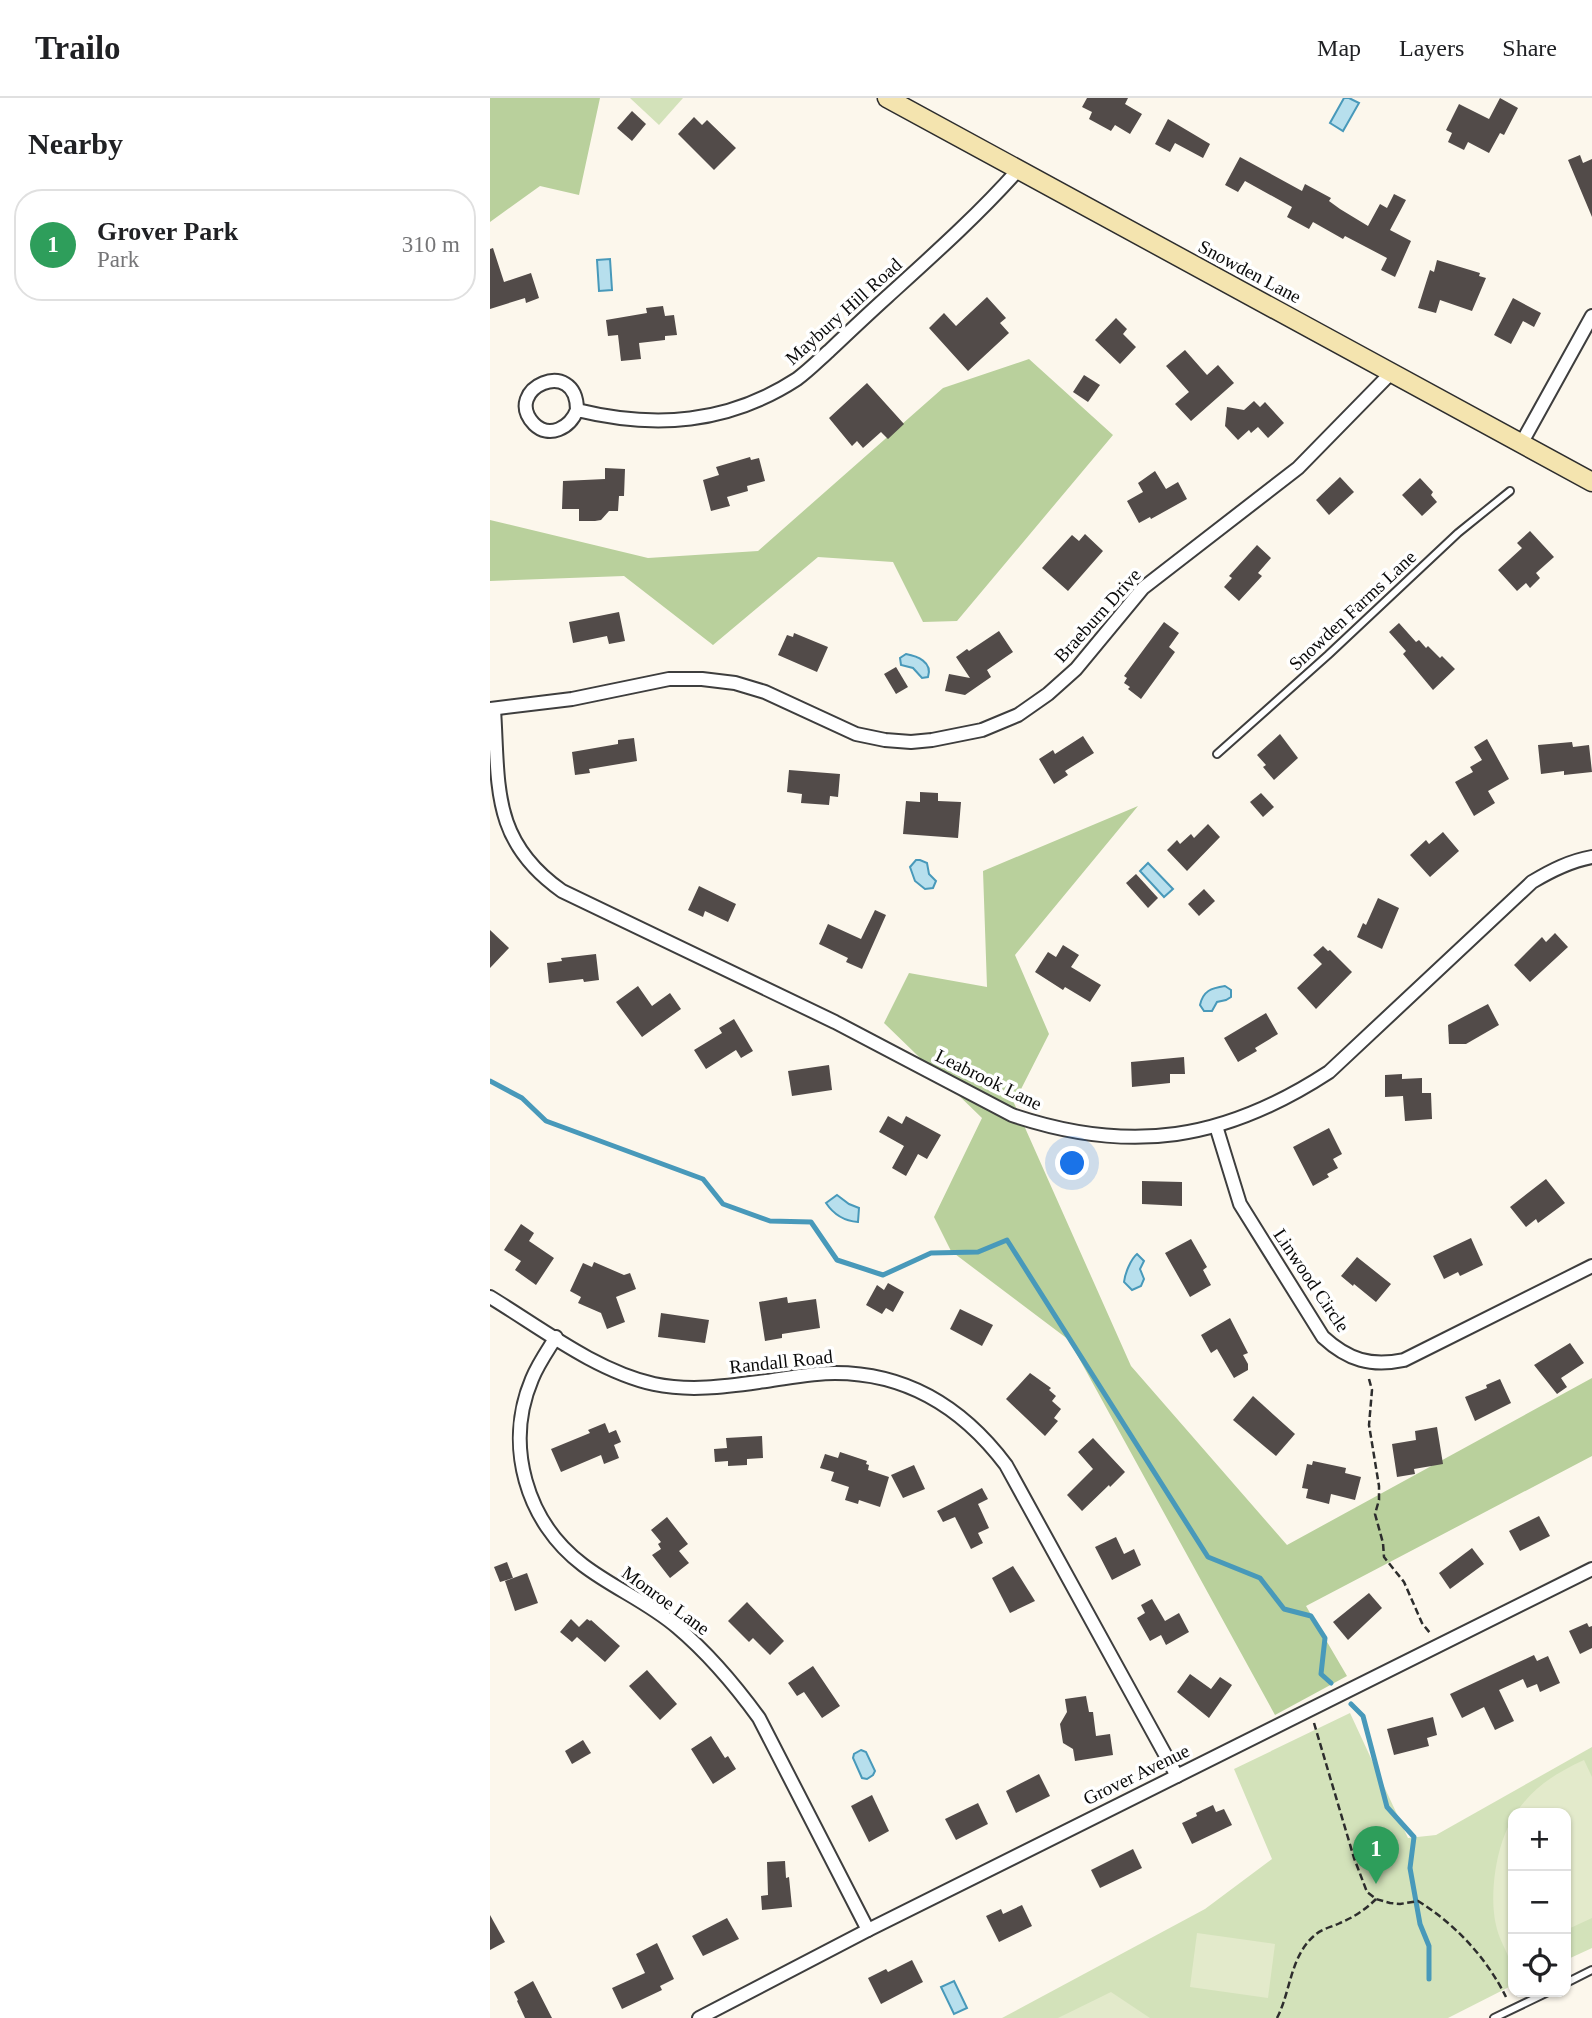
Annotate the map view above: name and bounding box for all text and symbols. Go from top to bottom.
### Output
text: Trailo [35,30,121,66]
text: Map [1317,35,1361,61]
text: Layers [1399,35,1464,61]
text: Share [1502,35,1557,61]
text: Nearby [28,127,123,160]
text: Grover Park [97,217,238,246]
text: 1 [47,232,59,257]
text: 310 m [402,232,460,257]
street label: Snowden Lane [1195,236,1305,307]
text: Park [97,247,139,272]
street label: Maybury Hill Road [781,253,906,369]
street label: Snowden Farms Lane [1285,546,1420,675]
street label: Braeburn Drive [1050,564,1145,666]
street label: Leabrook Lane [932,1045,1045,1114]
your location [1055,1146,1089,1180]
street label: Linwood Circle [1269,1225,1354,1336]
street label: Randall Road [728,1346,834,1377]
street label: Monroe Lane [618,1562,713,1639]
street label: Grover Avenue [1080,1740,1193,1809]
map controls [1508,1808,1571,1997]
button: + [1508,1808,1571,1871]
pin: 1 [1353,1826,1399,1884]
button: − [1508,1871,1571,1934]
button: locate [1508,1934,1571,1997]

